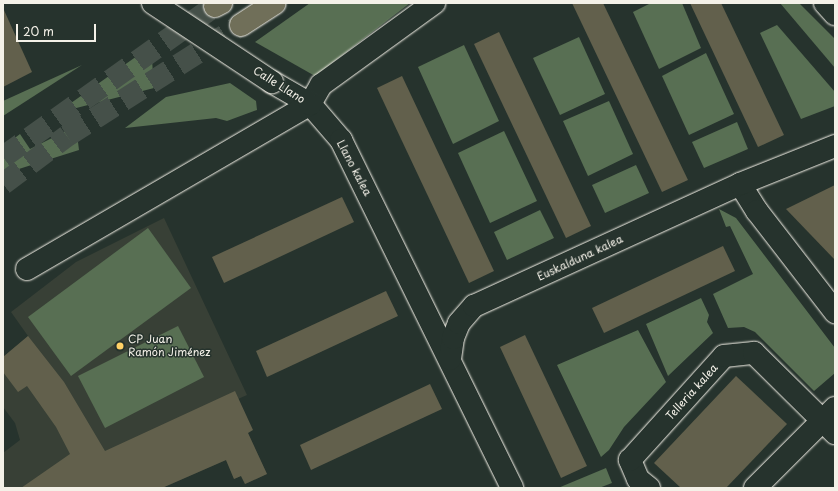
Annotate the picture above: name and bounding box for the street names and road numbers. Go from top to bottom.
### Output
street label: Calle Llano [251,64,307,106]
street label: Llano kalea [334,138,374,198]
street label: Euskalduna kalea [535,232,625,284]
street label: Telleria kalea [664,361,720,423]

